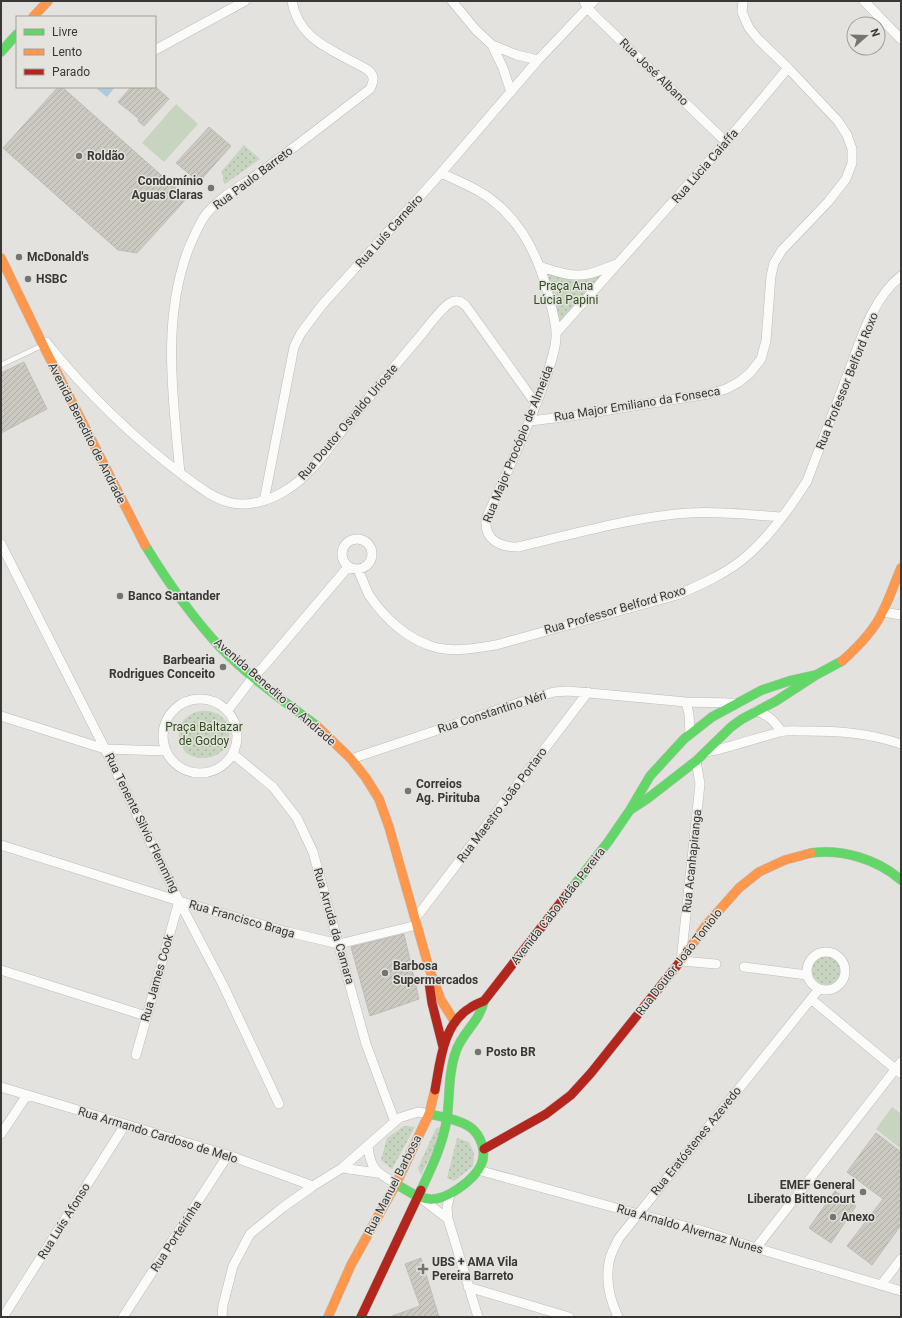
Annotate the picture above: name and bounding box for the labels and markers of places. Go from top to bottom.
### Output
place label: Roldão [87,149,125,163]
marker: Roldão [74,151,84,161]
place label: Condomínio Aguas Claras [132,174,203,202]
marker: Condomínio Aguas Claras [206,183,216,193]
place label: McDonald's [27,250,89,264]
marker: McDonald's [14,252,24,262]
place label: HSBC [36,272,68,286]
marker: HSBC [23,274,33,284]
place label: Banco Santander [128,589,221,603]
marker: Banco Santander [115,591,125,601]
place label: Barbearia Rodrigues Conceito [109,653,216,681]
marker: Barbearia Rodrigues Conceito [218,662,228,672]
place label: Correios Ag. Pirituba [416,777,480,805]
marker: Correios Ag. Pirituba [403,786,413,796]
place label: Barbosa Supermercados [393,959,478,987]
marker: Barbosa Supermercados [380,968,390,978]
place label: Posto BR [486,1045,536,1059]
marker: Posto BR [473,1047,483,1057]
place label: EMEF General Liberato Bittencourt [747,1178,855,1206]
marker: EMEF General Liberato Bittencourt [858,1187,868,1197]
place label: Anexo [841,1210,875,1224]
marker: Anexo [828,1212,838,1222]
place label: UBS + AMA Vila Pereira Barreto [432,1255,518,1283]
marker: UBS + AMA Vila Pereira Barreto [417,1263,429,1275]

